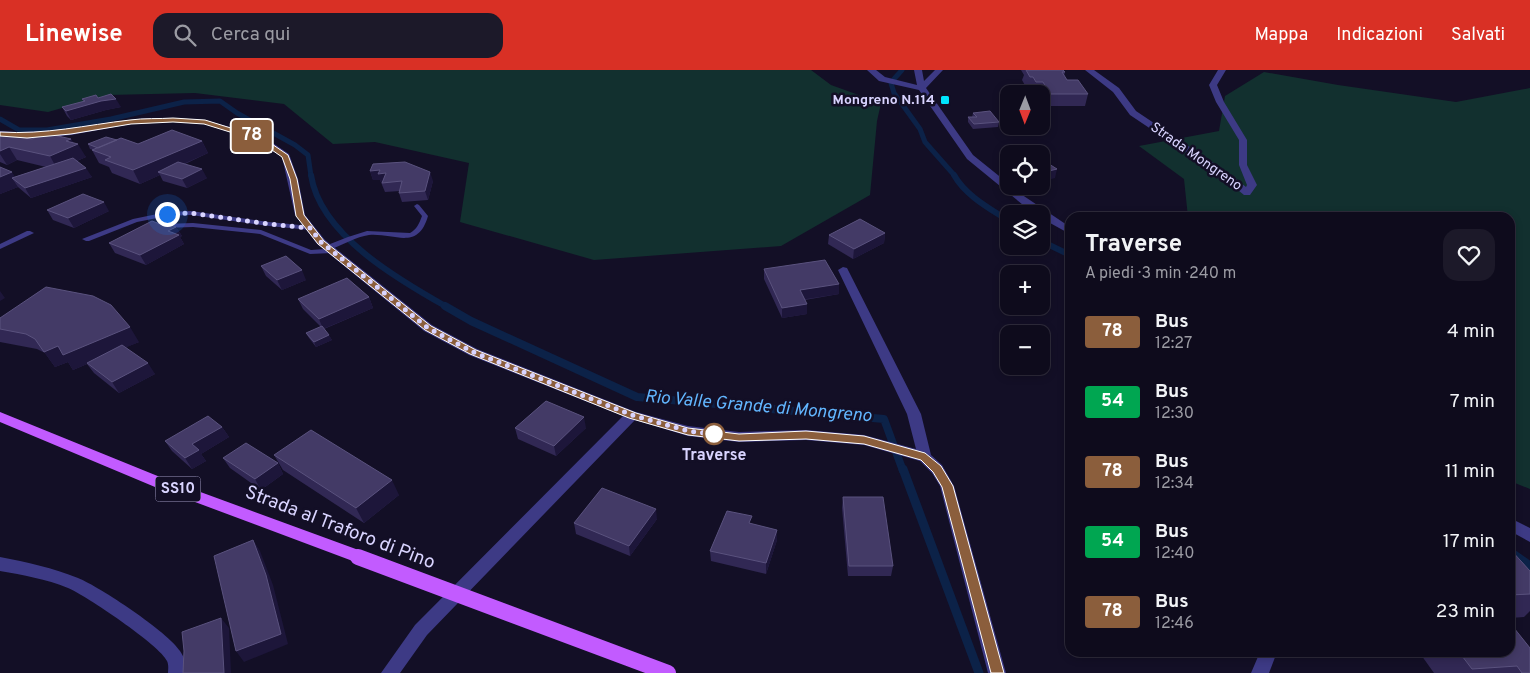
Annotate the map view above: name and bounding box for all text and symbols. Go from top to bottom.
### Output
search box [153,13,503,58]
text: Linewise [25,20,123,50]
icon: search [171,21,199,49]
text: Cerca qui [211,23,290,47]
text: Mappa [1255,24,1308,47]
text: Indicazioni [1336,24,1423,47]
text: Salvati [1451,24,1505,47]
north arrow [1000,85,1050,135]
map controls [1000,85,1050,375]
place label: Mongreno N.114 [833,92,935,109]
marker: Mongreno N.114 [939,94,951,106]
street label: Strada Mongreno [1147,119,1245,195]
line badge: 78 [230,120,274,152]
text: 78 [242,124,262,147]
button: locate [1000,145,1050,195]
your location [155,202,180,227]
button: layers [1000,205,1050,255]
button: heart [1443,229,1495,281]
text: Traverse [1085,230,1182,260]
text: A piedi · 3 min · 240 m [1085,264,1236,284]
button: + [1000,265,1050,315]
text: Bus [1155,310,1189,334]
text: 78 [1102,320,1123,343]
text: 4 min [1447,320,1495,344]
button: − [1000,325,1050,375]
text: 12:27 [1155,334,1192,354]
text: Bus [1155,380,1189,404]
water label: Rio Valle Grande di Mongreno [644,386,873,428]
text: 54 [1101,390,1124,413]
text: 7 min [1450,390,1495,414]
text: 12:30 [1155,404,1194,424]
marker: Traverse [703,423,725,445]
place label: Traverse [682,446,746,466]
text: Bus [1155,450,1189,474]
text: 78 [1102,460,1123,483]
text: 11 min [1445,460,1495,484]
text: 12:34 [1155,474,1194,494]
road number: SS10 [156,476,200,502]
street label: Strada al Traforo di Pino [241,481,439,575]
text: Bus [1155,520,1189,544]
text: 54 [1101,530,1124,553]
text: 17 min [1443,530,1495,554]
text: 12:40 [1155,544,1195,564]
text: Bus [1155,590,1189,614]
text: 78 [1102,600,1123,623]
text: 23 min [1436,600,1495,624]
text: 12:46 [1155,614,1194,634]

